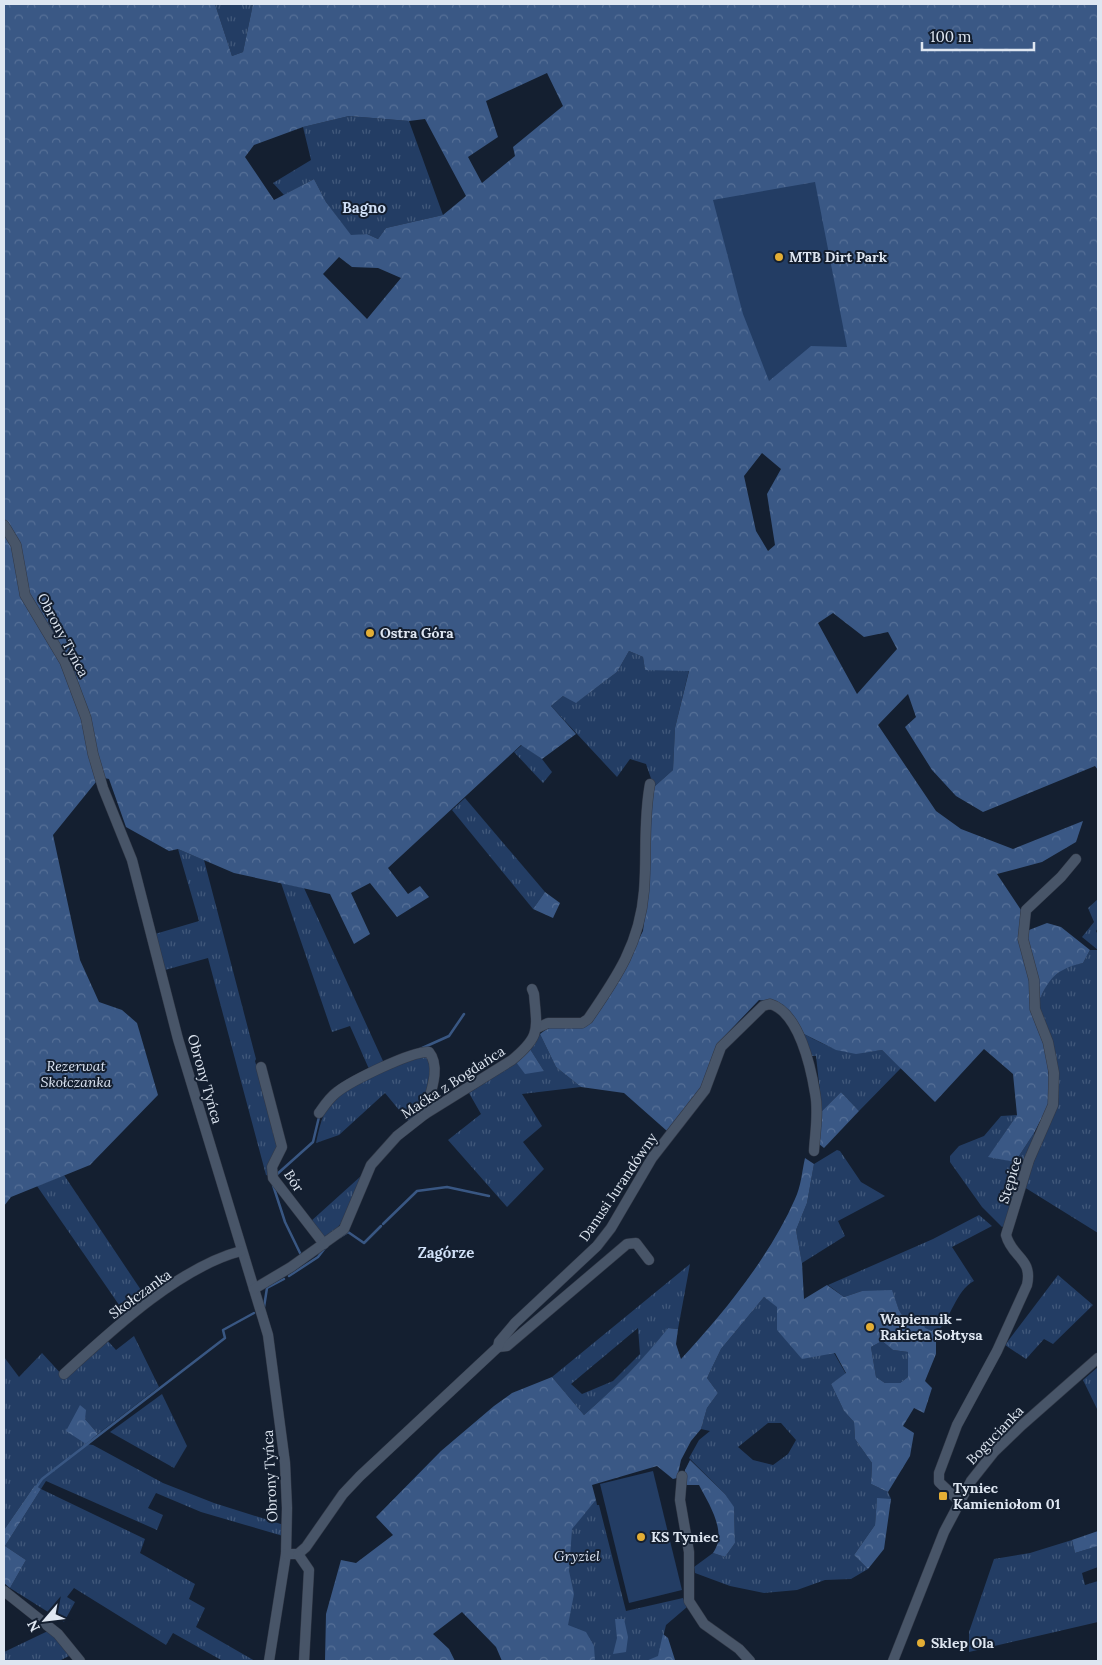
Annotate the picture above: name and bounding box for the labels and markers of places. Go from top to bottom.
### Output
place label: MTB Dirt Park [789,248,888,266]
marker: MTB Dirt Park [773,251,785,263]
place label: Ostra Góra [380,624,454,642]
marker: Ostra Góra [364,627,376,639]
place label: Wapiennik - Rakieta Sołtysa [880,1310,983,1344]
marker: Wapiennik - Rakieta Sołtysa [864,1321,876,1333]
place label: Tyniec Kamieniołom 01 [953,1479,1061,1513]
marker: Tyniec Kamieniołom 01 [937,1490,949,1502]
place label: KS Tyniec [651,1528,719,1546]
marker: KS Tyniec [635,1531,647,1543]
place label: Sklep Ola [931,1634,995,1652]
marker: Sklep Ola [915,1637,927,1649]

